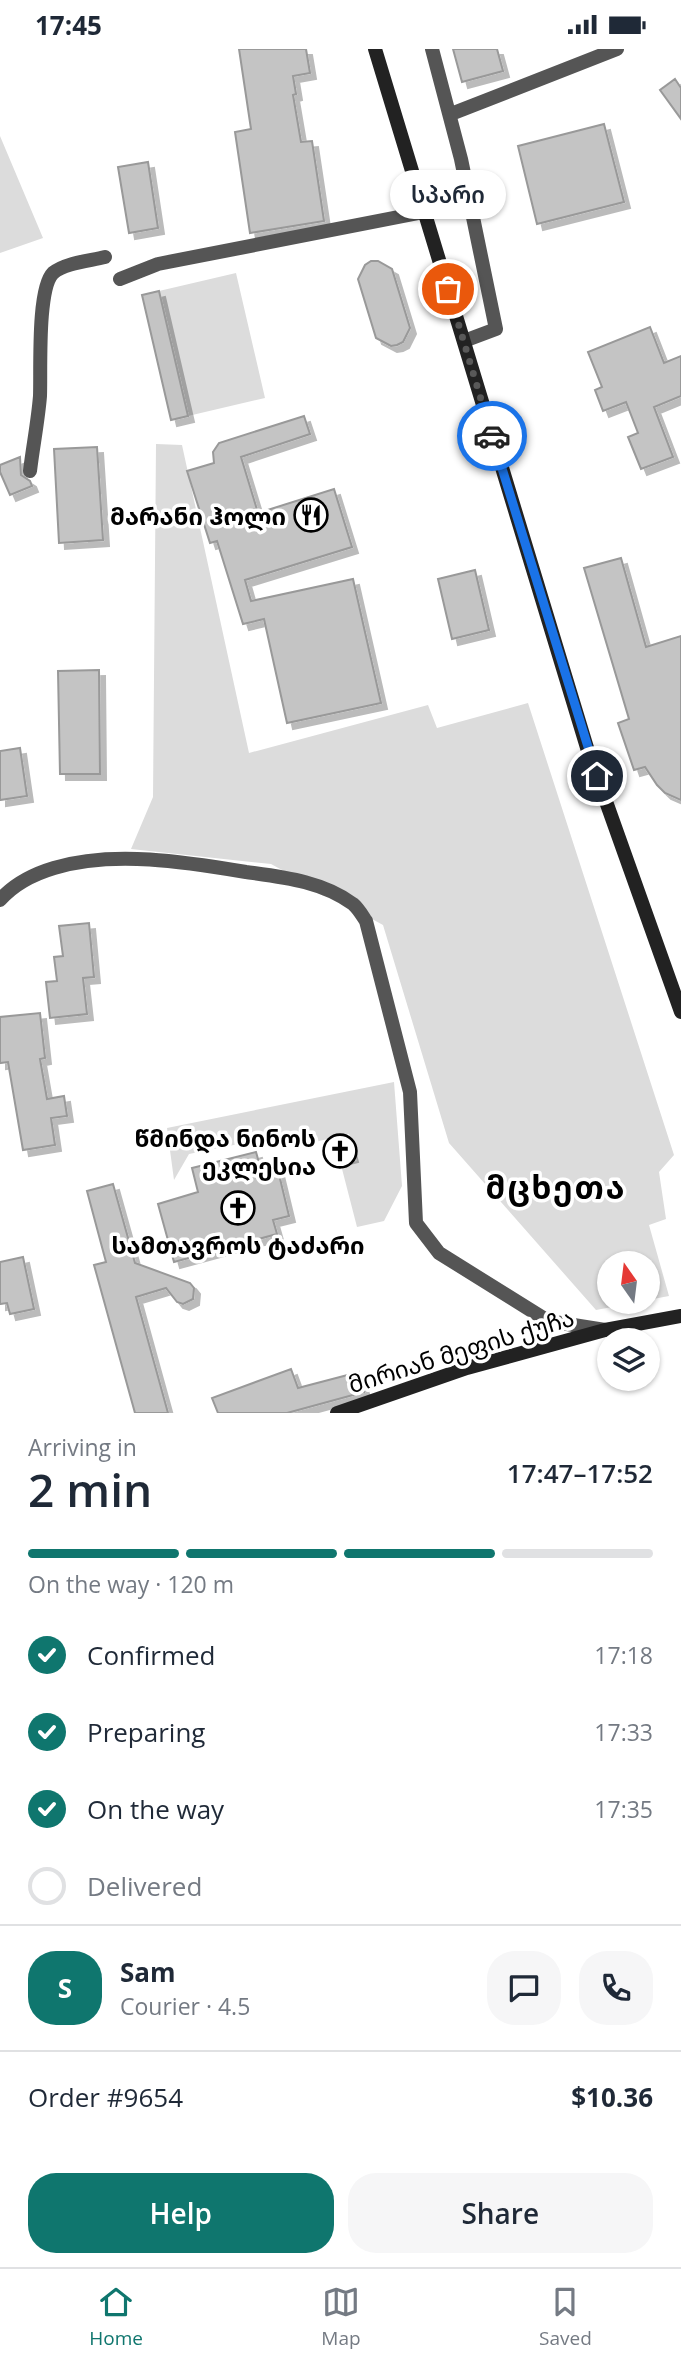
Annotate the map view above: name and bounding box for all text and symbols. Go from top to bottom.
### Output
text: 17:45 [35,7,102,43]
callout: სპარი [390,170,506,219]
text: სპარი [411,178,485,210]
pin [418,259,478,319]
icon: bag [429,270,467,308]
courier [457,401,527,471]
icon: car [473,417,511,455]
restaurant icon: მარანი ჰოლი [292,496,330,534]
place label: მარანი ჰოლი [110,499,286,532]
pin [567,746,627,806]
icon: home [578,757,616,795]
place label: წმინდა ნინოს ეკლესია [134,1121,316,1182]
church icon: წმინდა ნინოს ეკლესია [321,1132,359,1170]
district label: მცხეთა [486,1165,626,1208]
church icon: სამთავროს ტაძარი [219,1189,257,1227]
place label: სამთავროს ტაძარი [111,1228,365,1261]
north arrow [597,1251,660,1314]
map controls [597,1251,660,1391]
street label: მირიან მეფის ქუჩა [344,1300,578,1400]
button: layers [597,1328,660,1391]
text: Arriving in [28,1431,137,1463]
text: 17:47–17:52 [507,1455,653,1491]
text: 2 min [28,1458,152,1520]
text: On the way · 120 m [28,1568,234,1600]
icon: check [28,1636,66,1674]
text: Confirmed [87,1637,215,1673]
text: 17:18 [594,1639,653,1671]
icon: check [28,1713,66,1751]
text: Preparing [87,1714,205,1750]
text: 17:33 [594,1716,653,1748]
icon: check [28,1790,66,1828]
text: On the way [87,1791,224,1827]
text: 17:35 [594,1793,653,1825]
text: Delivered [87,1868,202,1904]
button: chat [487,1951,561,2025]
button: phone [579,1951,653,2025]
text: Sam [120,1954,176,1990]
text: S [58,1970,72,2006]
text: Courier · 4.5 [120,1990,250,2022]
text: Order #9654 [28,2079,183,2115]
text: $10.36 [571,2079,653,2115]
button: Help [28,2173,334,2253]
button: Share [348,2173,653,2253]
tab: Home [89,2283,143,2351]
tab: Map [321,2283,361,2351]
tab: Saved [539,2283,592,2351]

